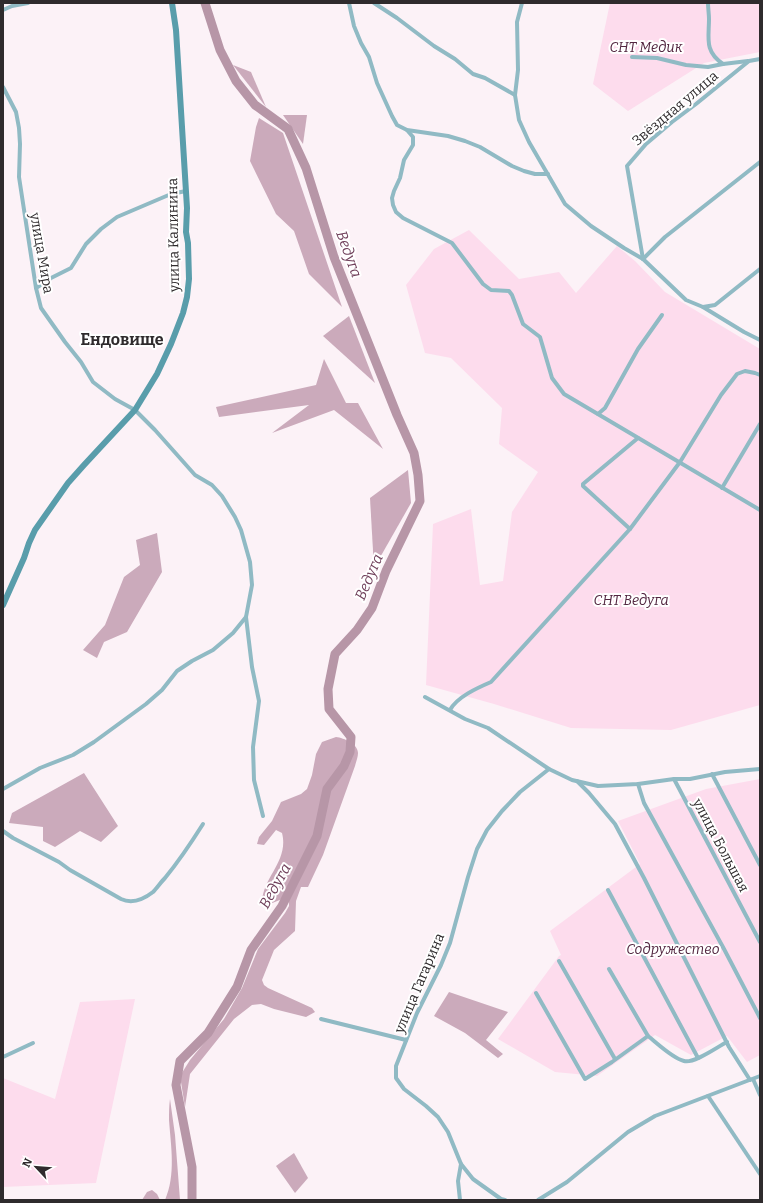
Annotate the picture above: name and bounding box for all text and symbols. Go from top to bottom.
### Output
park label: СНТ Медик [609,39,683,56]
street label: Звёздная улица [629,67,722,149]
street label: улица Калинина [164,177,183,293]
street label: улица Мира [26,210,57,295]
water label: Ведуга [332,228,366,280]
district label: Ендовище [80,330,164,349]
water label: Ведуга [351,551,387,603]
park label: СНТ Ведуга [593,592,669,609]
street label: улица Большая [688,795,752,895]
water label: Ведуга [255,860,295,912]
street label: улица Гагарина [390,930,448,1037]
park label: Содружество [626,941,720,958]
north arrow [16,1147,56,1187]
text: N [20,1156,35,1170]

